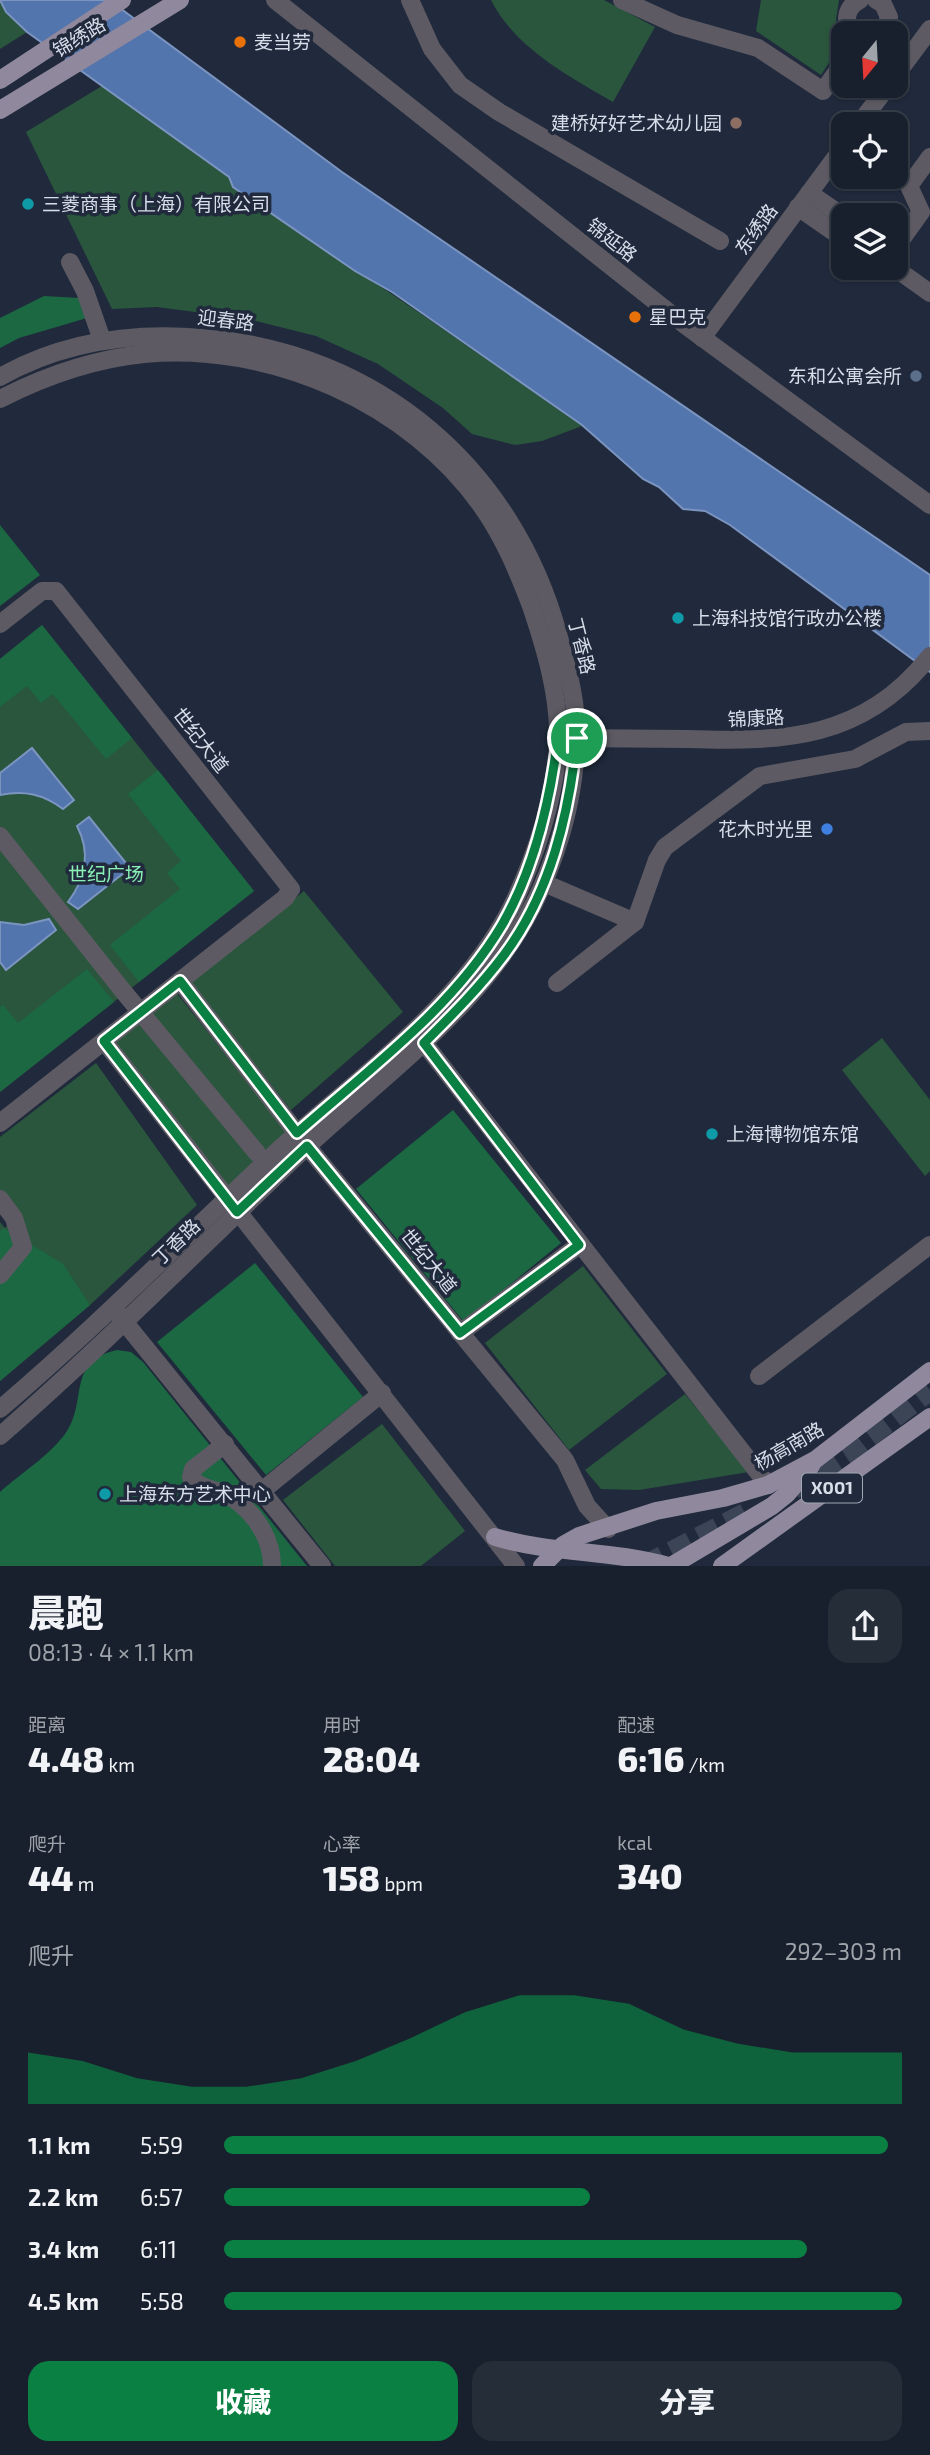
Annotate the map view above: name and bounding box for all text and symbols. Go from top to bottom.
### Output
street label: 锦绣路 [48,12,109,61]
north arrow [831,21,908,98]
map controls [831,21,908,280]
place label: 麦当劳 [254,30,311,53]
marker: 麦当劳 [232,34,248,50]
place label: 建桥好好艺术幼儿园 [551,111,722,134]
button: locate [831,112,908,189]
marker: 建桥好好艺术幼儿园 [728,115,744,131]
place label: 三菱商事（上海）有限公司 [42,192,270,215]
marker: 三菱商事（上海）有限公司 [20,196,36,212]
street label: 东绣路 [730,199,782,259]
button: layers [831,203,908,280]
street label: 锦延路 [583,213,642,266]
street label: 迎春路 [196,305,256,334]
place label: 星巴克 [649,305,706,328]
marker: 星巴克 [627,309,643,325]
place label: 东和公寓会所 [788,364,902,387]
marker: 东和公寓会所 [908,368,924,384]
place label: 上海科技馆行政办公楼 [692,606,882,629]
marker: 上海科技馆行政办公楼 [670,610,686,626]
street label: 丁香路 [564,615,601,676]
street label: 世纪大道 [169,703,234,777]
street label: 锦康路 [727,705,785,730]
pin [547,708,607,768]
icon: arrive [558,719,596,757]
place label: 花木时光里 [718,817,813,840]
marker: 花木时光里 [819,821,835,837]
park label: 世纪广场 [68,862,144,885]
place label: 上海博物馆东馆 [726,1122,859,1145]
marker: 上海博物馆东馆 [704,1126,720,1142]
street label: 丁香路 [147,1214,204,1270]
street label: 世纪大道 [397,1224,462,1297]
street label: 杨高南路 [750,1417,827,1475]
road number: X001 [802,1474,862,1503]
place label: 上海东方艺术中心 [119,1482,271,1505]
marker: 上海东方艺术中心 [97,1486,113,1502]
text: 晨跑 [28,1589,104,1635]
button: share [828,1589,902,1663]
text: 08:13 · 4 × 1.1 km [28,1638,194,1666]
text: 距离 [28,1713,66,1736]
text: 用时 [323,1713,361,1736]
text: 配速 [617,1713,655,1736]
text: 4.48 [28,1737,104,1779]
text: 28:04 [323,1737,420,1779]
text: 6:16 [617,1737,685,1779]
text: km [104,1753,135,1776]
text: /km [685,1753,725,1776]
text: kcal [617,1831,652,1854]
text: 爬升 [28,1832,66,1855]
text: 心率 [323,1832,361,1855]
text: 340 [617,1854,683,1896]
text: 44 [28,1856,73,1898]
text: 158 [323,1856,380,1898]
text: m [73,1872,94,1895]
text: bpm [380,1872,423,1895]
text: 292–303 m [785,1937,902,1965]
text: 爬升 [28,1941,74,1969]
text: 1.1 km [28,2131,91,2159]
text: 5:59 [140,2131,183,2159]
text: 2.2 km [28,2183,98,2211]
text: 6:57 [140,2183,183,2211]
text: 3.4 km [28,2235,99,2263]
text: 6:11 [140,2235,177,2263]
text: 4.5 km [28,2287,99,2315]
text: 5:58 [140,2287,184,2315]
button: 收藏 [28,2361,458,2441]
button: 分享 [472,2361,902,2441]

